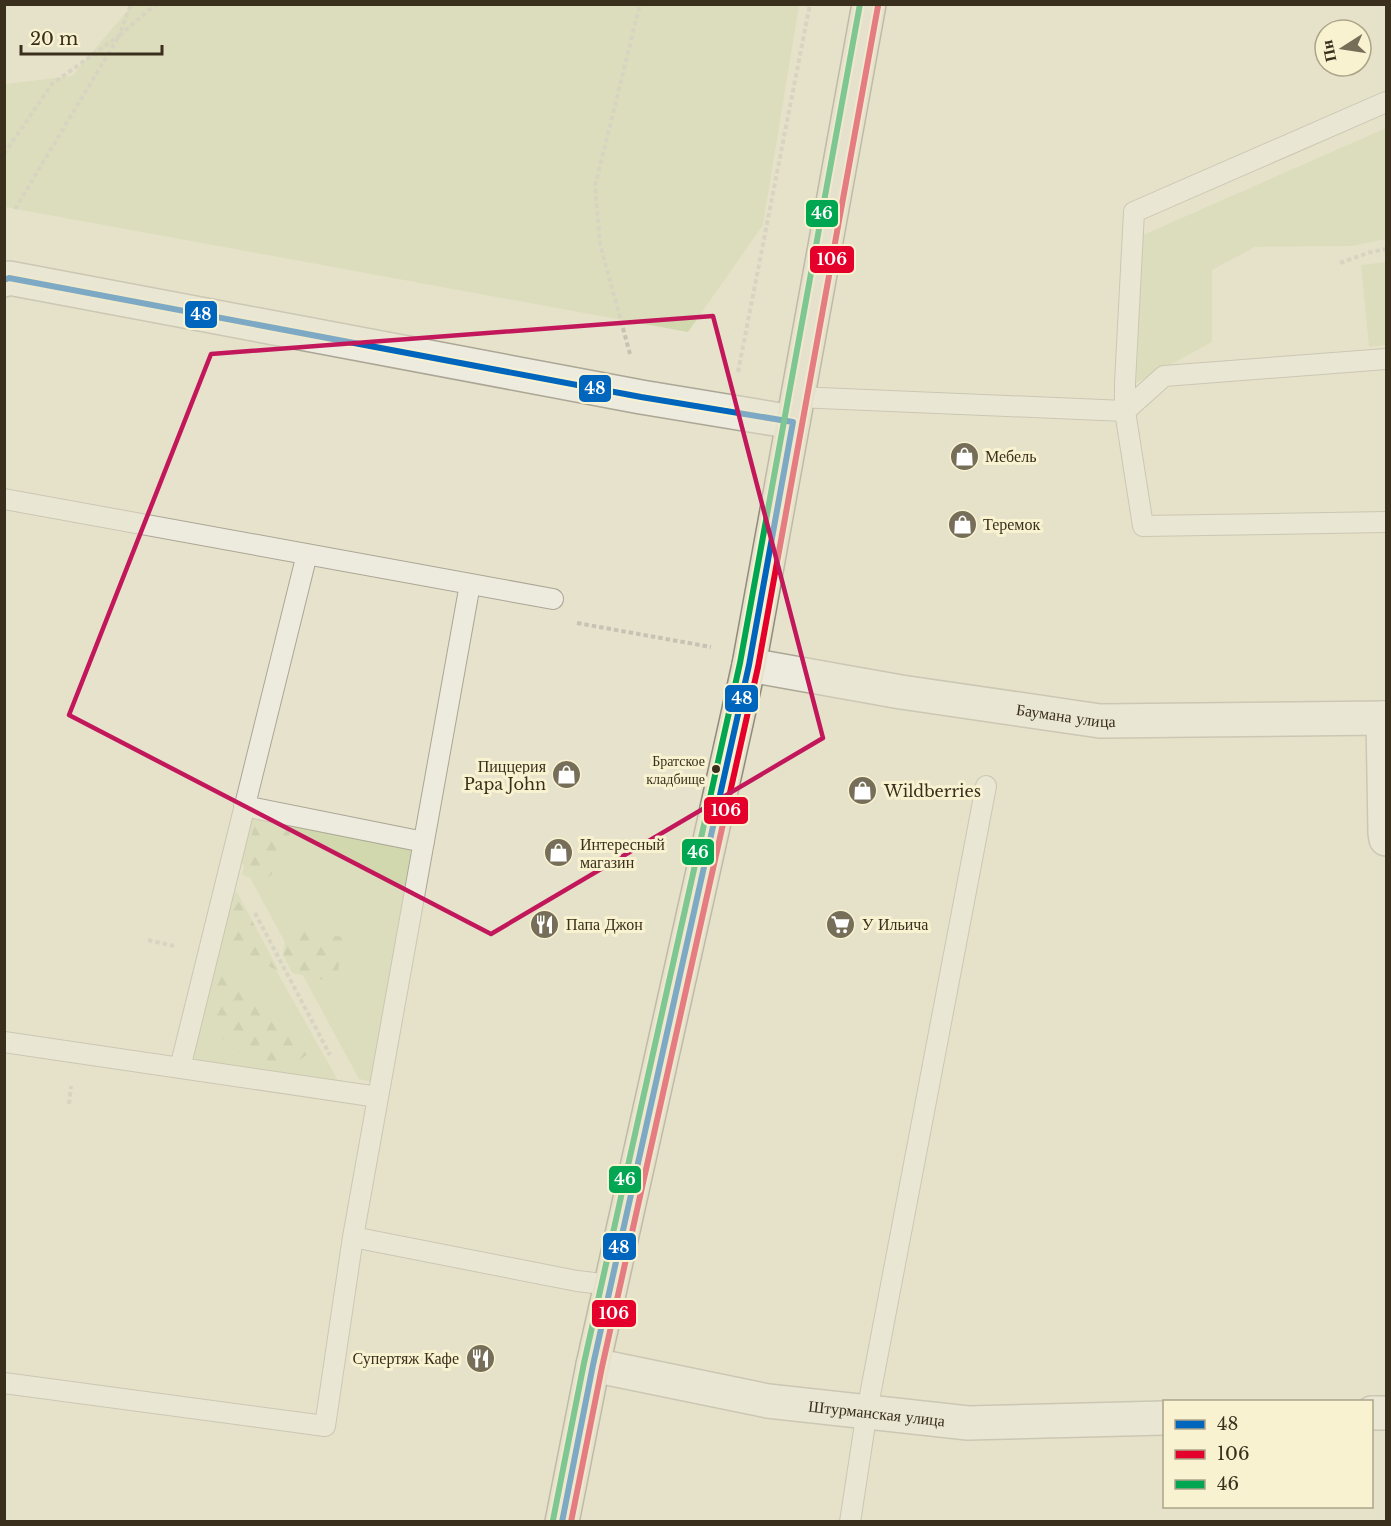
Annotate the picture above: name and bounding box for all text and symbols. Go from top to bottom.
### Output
scale bar [21,18,162,56]
north arrow [1313,18,1373,78]
text: 20 m [30,28,78,50]
text: Пн [1316,38,1340,64]
line badge: 46 [805,199,839,228]
text: 46 [811,203,833,223]
line badge: 106 [809,245,855,274]
text: 106 [817,249,847,269]
line badge: 48 [184,300,218,329]
text: 48 [191,304,211,324]
line badge: 48 [578,374,612,403]
text: 48 [585,378,605,398]
shop icon: Мебель [948,440,980,472]
place label: Мебель [985,446,1036,466]
shop icon: Теремок [946,508,978,540]
place label: Теремок [983,514,1040,534]
line badge: 48 [724,684,759,713]
text: 48 [732,688,752,708]
street label: Баумана улица [1015,699,1116,731]
place label: Братское кладбище [646,752,705,788]
place label: Пиццерия Papa John [464,756,547,794]
shop icon: Пиццерия Papa John [551,759,583,791]
marker: Братское кладбище [710,763,722,775]
shop icon: Wildberries [847,775,879,807]
place label: Wildberries [883,781,981,801]
line badge: 106 [703,796,749,825]
text: 106 [711,800,741,820]
place label: Интересный магазин [580,834,665,872]
shop icon: Интересный магазин [543,837,575,869]
line badge: 46 [681,838,715,866]
text: 46 [687,842,709,862]
restaurant icon: Папа Джон [529,908,561,940]
supermarket icon: У Ильича [825,908,857,940]
place label: Папа Джон [566,914,643,934]
place label: У Ильича [862,914,928,934]
line badge: 46 [608,1165,642,1194]
text: 46 [614,1169,636,1189]
line badge: 48 [602,1232,637,1261]
text: 48 [609,1237,629,1257]
line badge: 106 [591,1299,637,1328]
text: 106 [599,1303,629,1323]
restaurant icon: Супертяж Кафе [464,1342,496,1374]
place label: Супертяж Кафе [352,1348,459,1368]
street label: Штурманская улица [807,1395,946,1430]
legend [1163,1400,1373,1508]
text: 48 [1217,1413,1238,1435]
text: 106 [1217,1443,1249,1465]
text: 46 [1217,1473,1239,1495]

